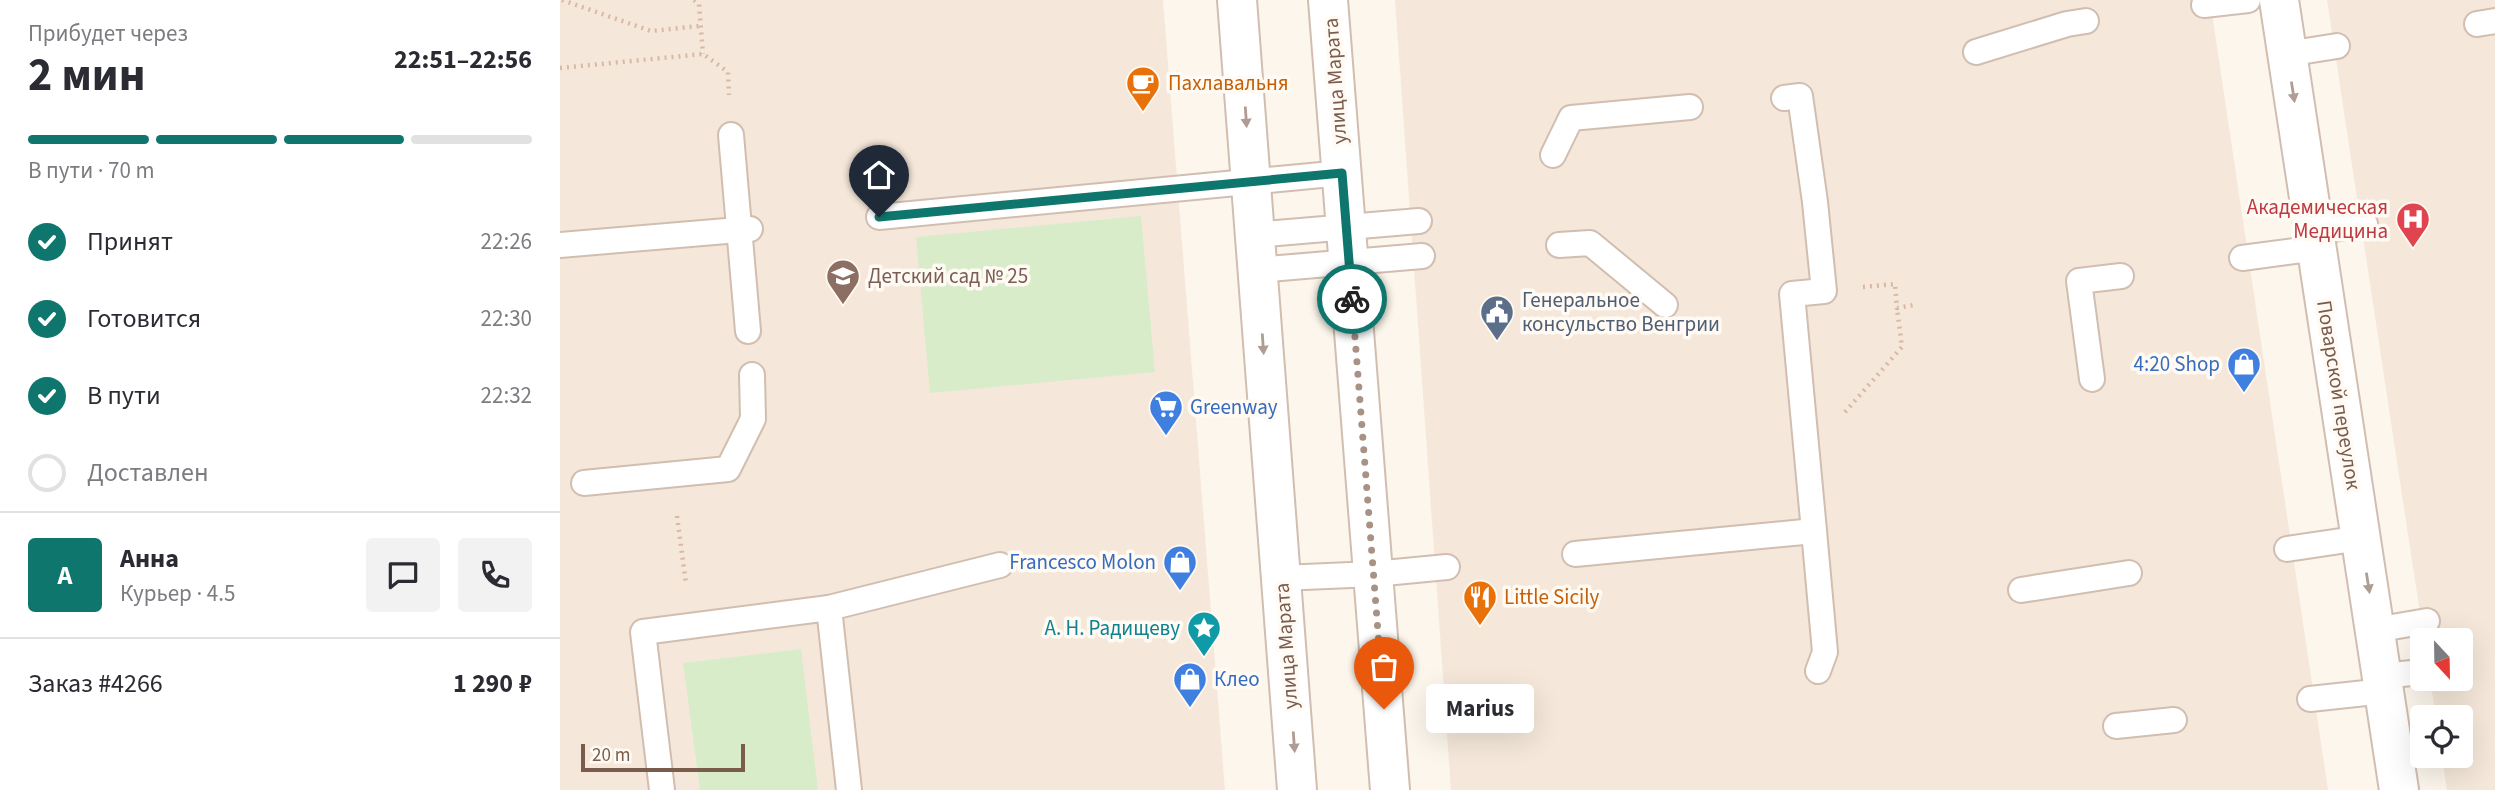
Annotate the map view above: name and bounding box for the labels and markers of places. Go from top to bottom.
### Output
cafe icon: Пахлавальня [1124,64,1162,113]
place label: Пахлавальня [1168,68,1289,98]
pin [849,145,909,217]
place label: Академическая Медицина [2247,192,2388,246]
hospital icon: Академическая Медицина [2394,200,2432,249]
school or university icon: Детский сад № 25 [824,257,862,306]
place label: Детский сад № 25 [868,261,1028,291]
place label: Генеральное консульство Венгрии [1522,285,1720,339]
public building icon: Генеральное консульство Венгрии [1478,293,1516,342]
shop icon: 4:20 Shop [2225,345,2263,394]
place label: 4:20 Shop [2134,349,2220,379]
supermarket icon: Greenway [1147,388,1185,437]
place label: Greenway [1190,392,1278,422]
shop icon: Francesco Molon [1161,543,1199,592]
place label: Francesco Molon [1009,547,1156,577]
restaurant icon: Little Sicily [1461,578,1499,627]
place label: Little Sicily [1504,582,1600,612]
place icon: А. Н. Радищеву [1185,609,1223,658]
place label: А. Н. Радищеву [1045,613,1180,643]
pin [1354,637,1414,709]
shop icon: Клео [1171,660,1209,709]
place label: Клео [1214,664,1260,694]
callout: Marius [1426,684,1534,734]

